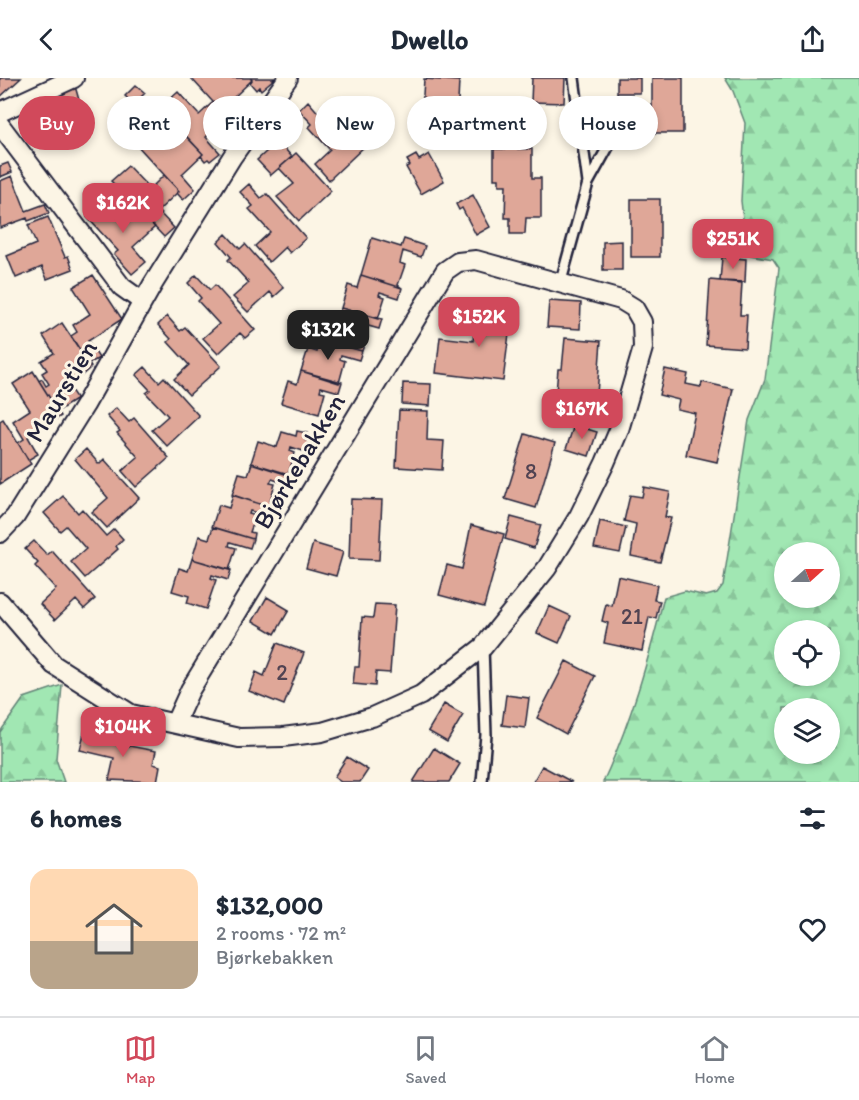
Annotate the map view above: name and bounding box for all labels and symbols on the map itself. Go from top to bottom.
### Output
pin: $162K [81,183,165,234]
pin: $251K [691,219,775,270]
pin: $152K [437,297,521,348]
pin: $132K [286,310,370,361]
street label: Maurstien [18,334,104,448]
street label: Bjørkebakken [246,387,352,535]
pin: $167K [540,389,624,440]
house number: 8 [525,458,537,485]
north arrow [774,542,840,608]
house number: 21 [621,603,643,630]
house number: 2 [276,659,288,686]
pin: $104K [81,707,165,758]

